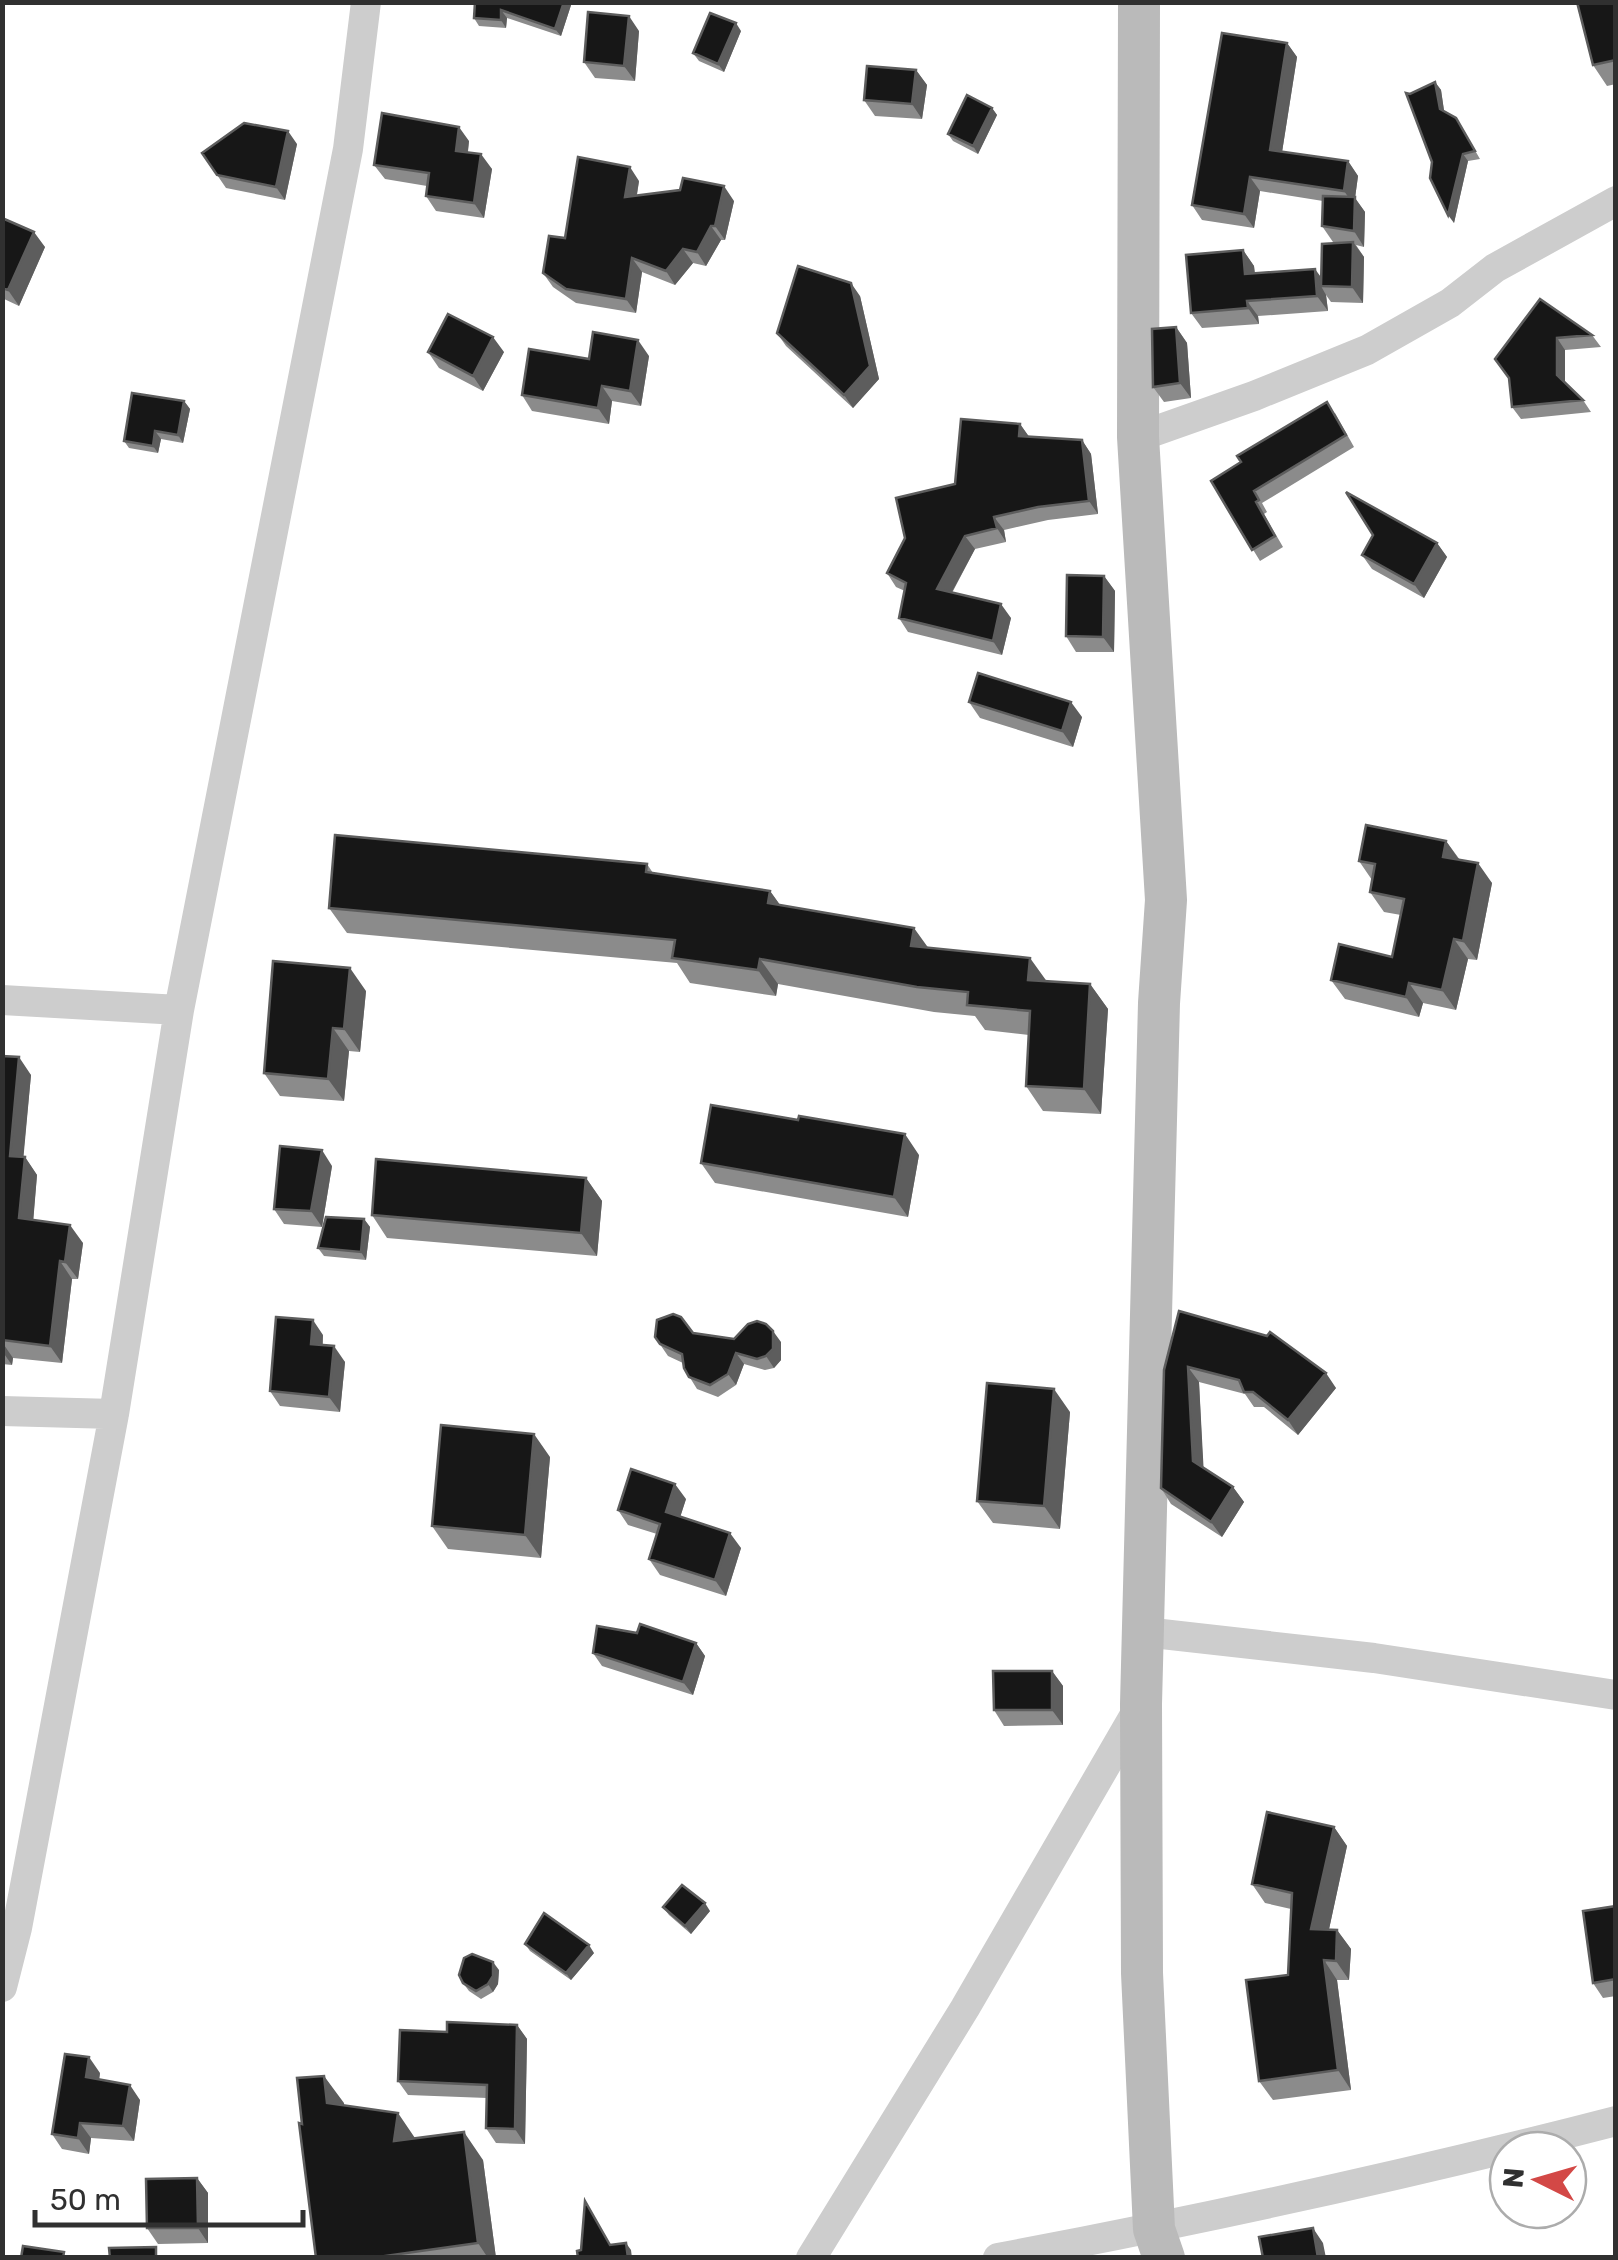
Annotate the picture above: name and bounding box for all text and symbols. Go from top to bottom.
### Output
north arrow [1488,2130,1588,2230]
scale bar [35,2165,302,2227]
text: N [1496,2166,1531,2189]
text: 50 m [50,2182,121,2218]

